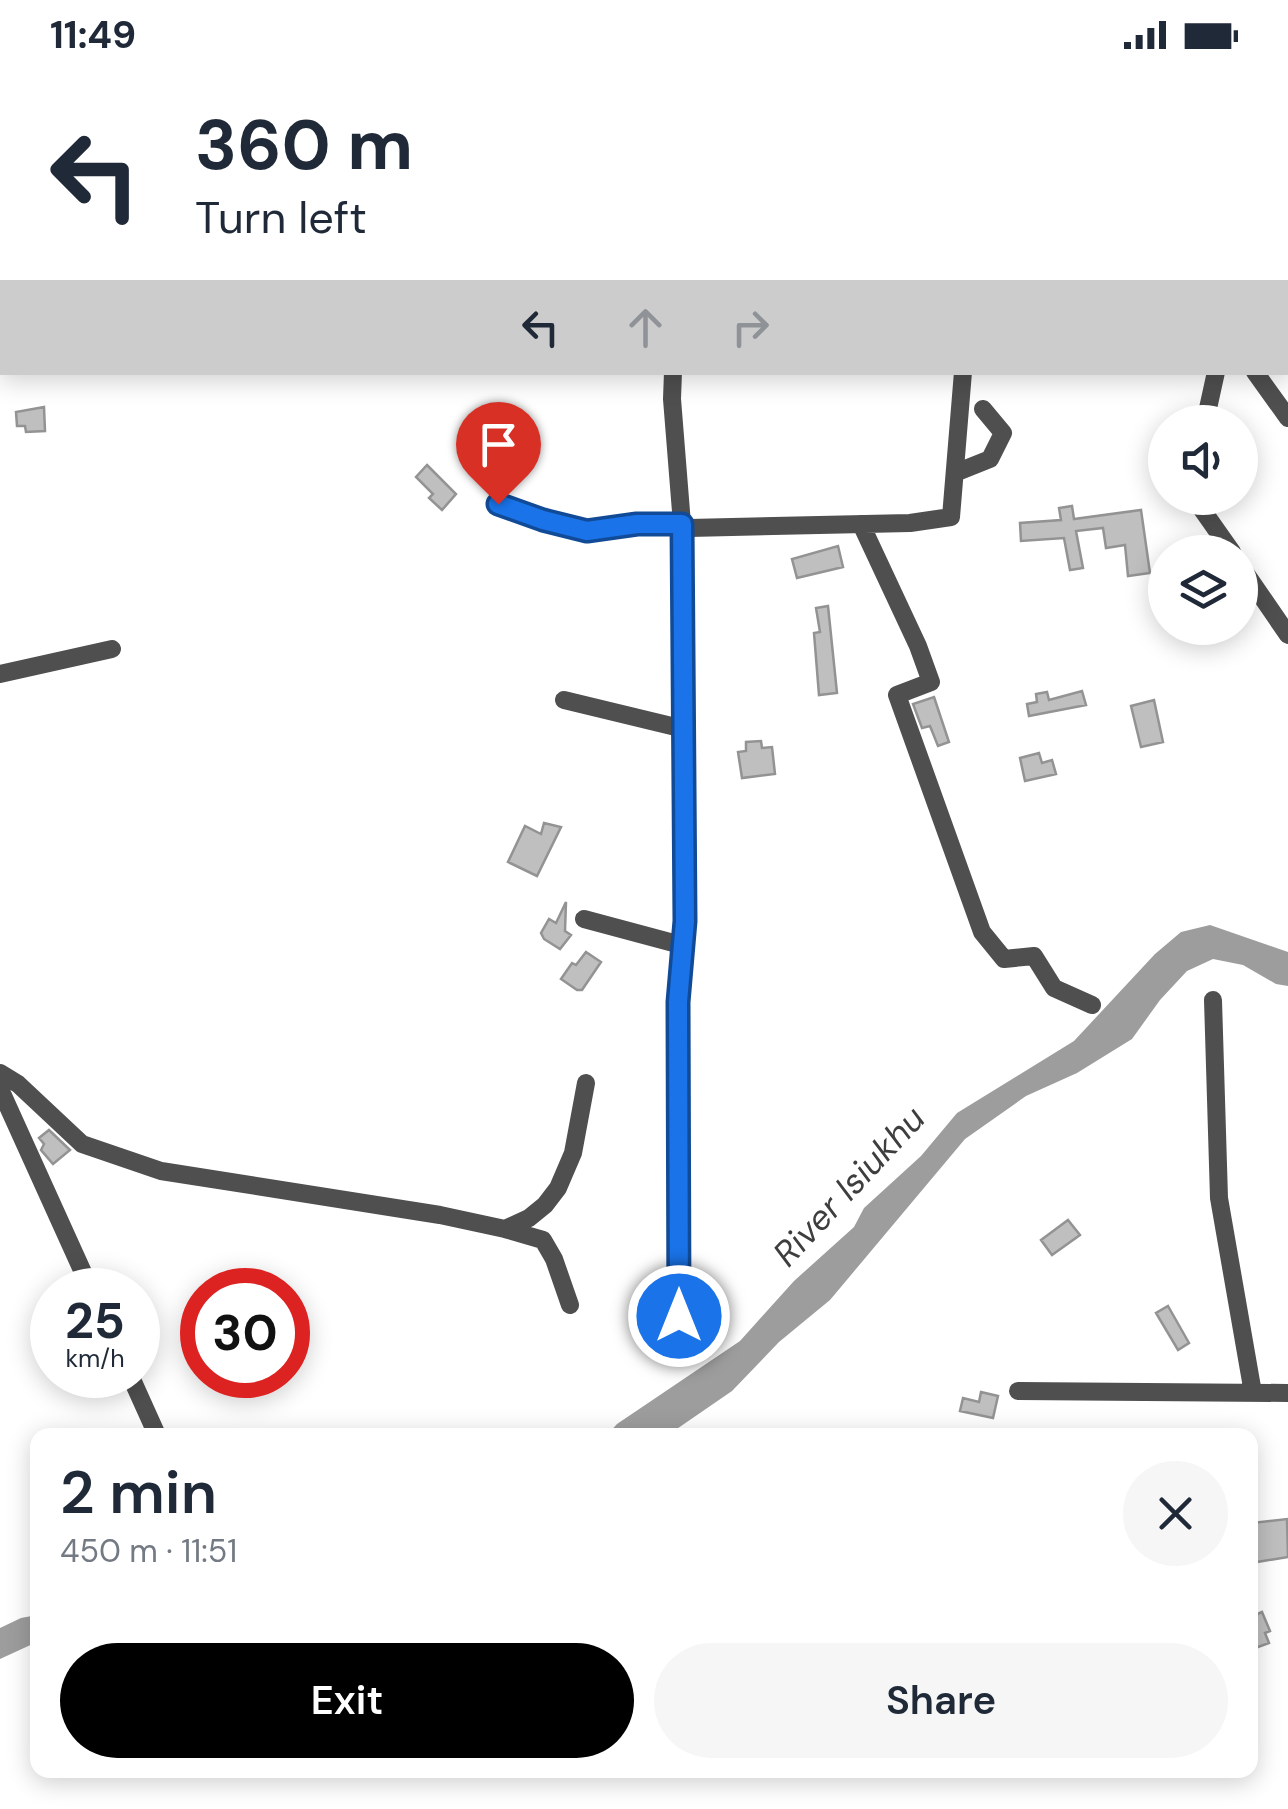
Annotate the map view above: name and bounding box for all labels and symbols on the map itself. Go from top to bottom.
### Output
pin [456,402,541,505]
water label: River Isiukhu [763,1096,935,1276]
position arrow [627,1264,731,1368]
speed limit sign: 30 [180,1268,310,1398]

